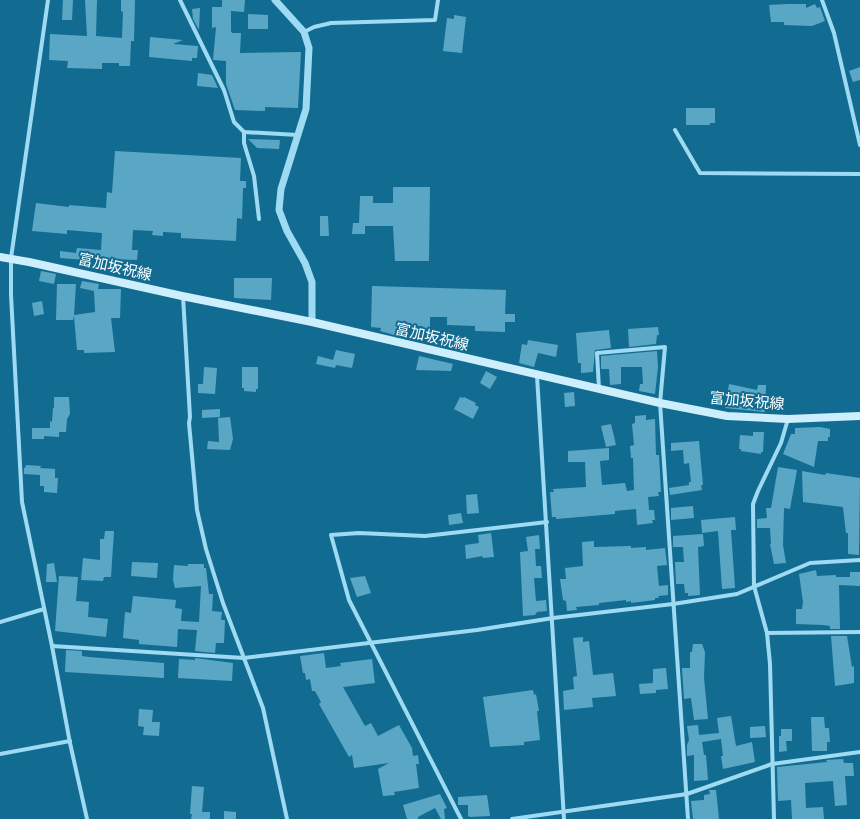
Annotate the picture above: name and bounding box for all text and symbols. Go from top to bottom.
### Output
street label: 富加坂祝線 [76,250,154,284]
street label: 富加坂祝線 [393,320,471,354]
street label: 富加坂祝線 [709,389,785,413]

